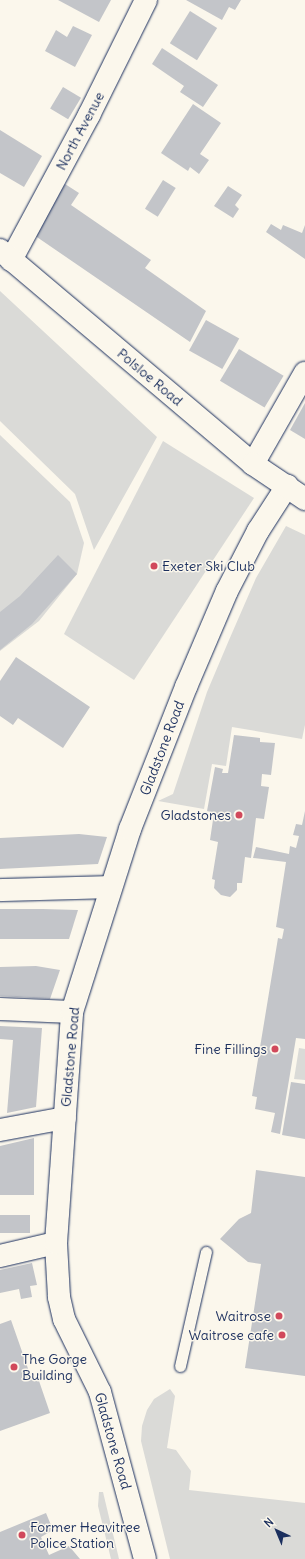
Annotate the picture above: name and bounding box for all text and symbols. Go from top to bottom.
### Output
street label: North Avenue [52,89,108,173]
street label: Polsloe Road [114,345,186,409]
place label: Exeter Ski Club [162,558,255,574]
marker: Exeter Ski Club [149,561,159,571]
street label: Gladstone Road [136,698,188,798]
place label: Gladstones [161,807,231,823]
marker: Gladstones [234,810,244,820]
street label: Gladstone Road [57,1006,83,1108]
place label: Fine Fillings [194,1041,267,1057]
marker: Fine Fillings [270,1044,280,1054]
place label: Waitrose [216,1308,271,1324]
marker: Waitrose [274,1311,284,1321]
place label: Waitrose cafe [188,1327,274,1343]
marker: Waitrose cafe [277,1330,287,1340]
place label: The Gorge Building [22,1351,87,1384]
marker: The Gorge Building [9,1362,19,1372]
street label: Gladstone Road [91,1391,135,1491]
north arrow [257,1511,297,1551]
text: N [261,1515,276,1530]
place label: Former Heavitree Police Station [30,1519,140,1552]
marker: Former Heavitree Police Station [17,1530,27,1540]

